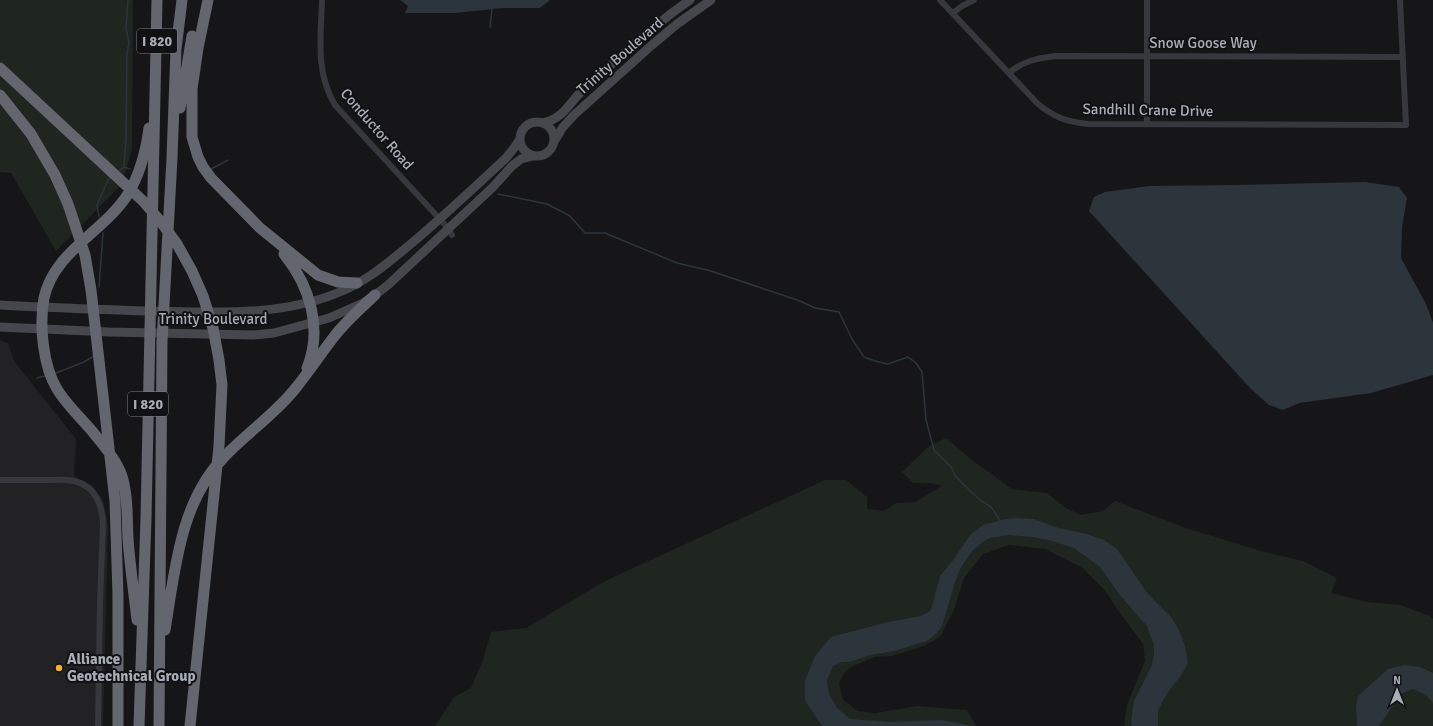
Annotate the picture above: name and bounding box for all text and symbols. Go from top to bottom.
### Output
street label: Trinity Boulevard [573,14,667,98]
road number: I 820 [137,29,177,53]
street label: Snow Goose Way [1149,34,1257,52]
street label: Conductor Road [337,85,417,173]
street label: Sandhill Crane Drive [1082,100,1214,120]
street label: Trinity Boulevard [159,310,267,328]
road number: I 820 [128,392,168,416]
place label: Alliance Geotechnical Group [67,650,195,685]
marker: Alliance Geotechnical Group [54,663,64,673]
north arrow [1377,670,1417,710]
text: N [1393,674,1401,687]

